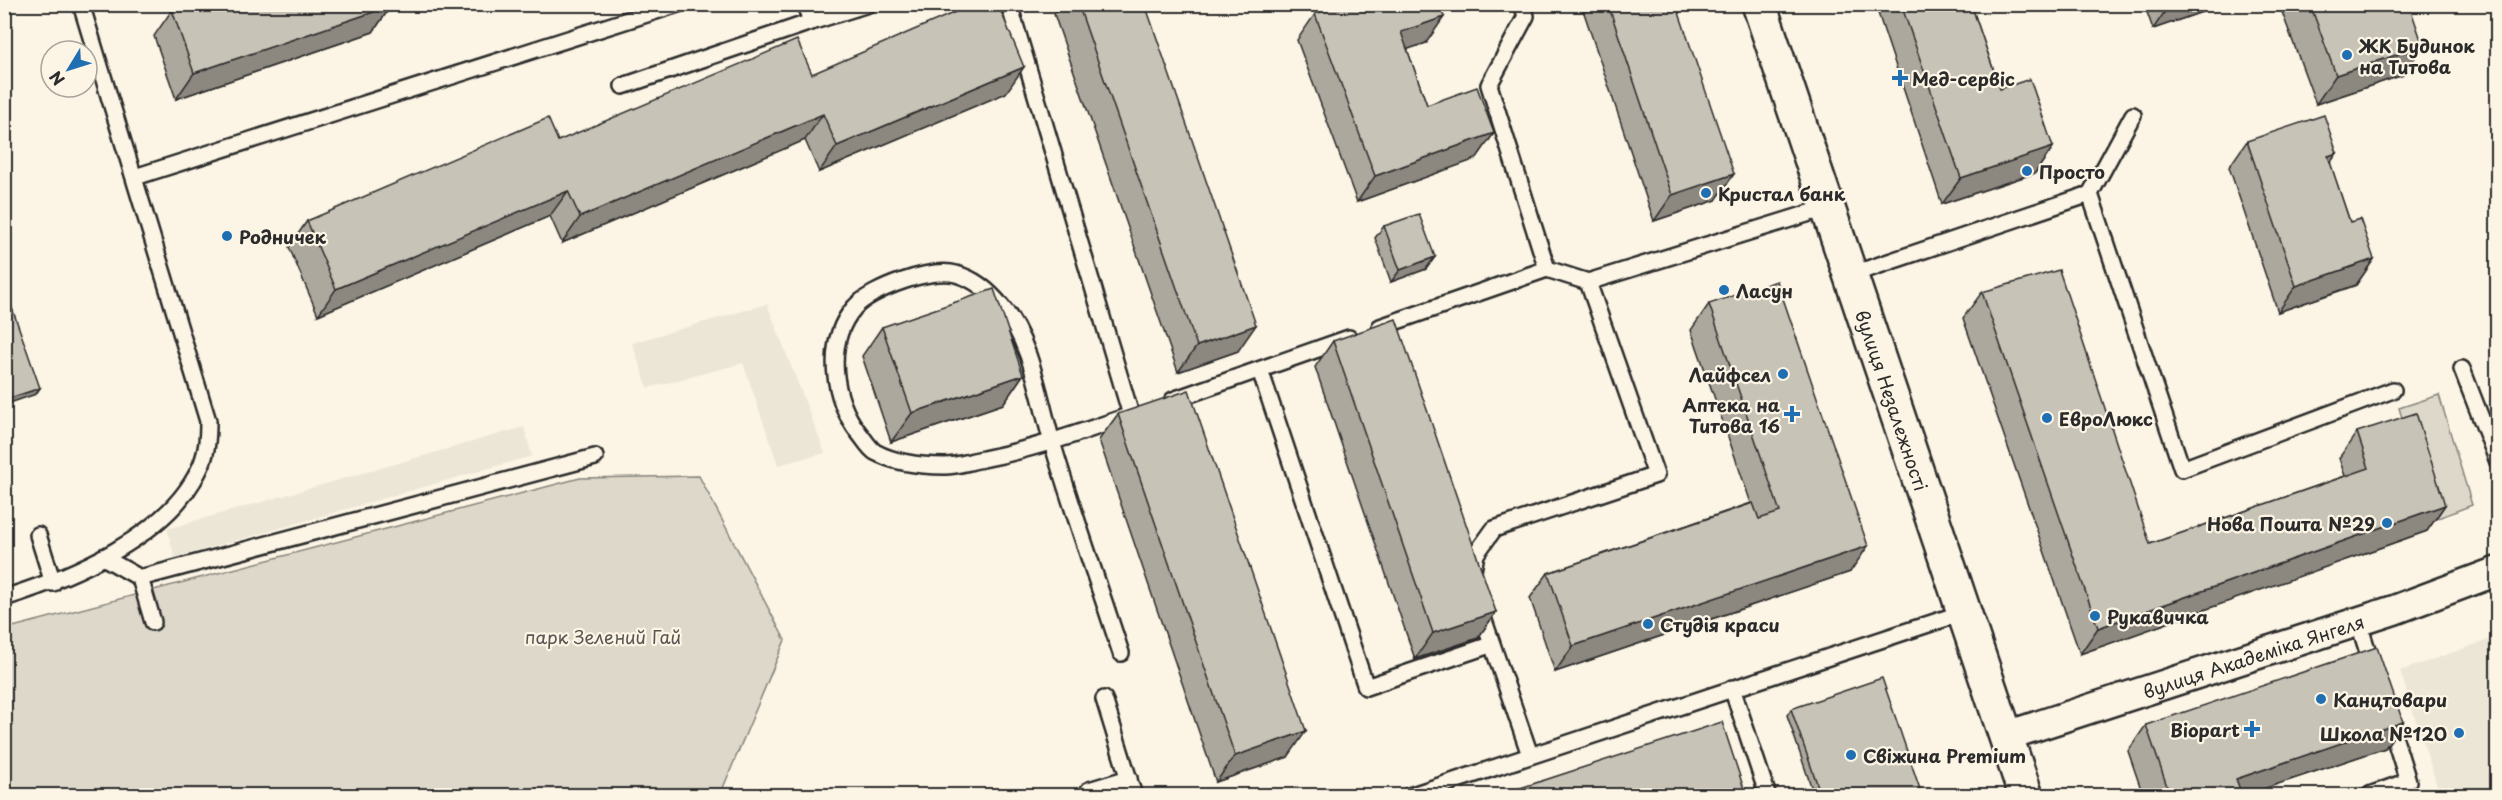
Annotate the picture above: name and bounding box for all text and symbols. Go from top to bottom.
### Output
place label: ЖК Будинок на Титова [2358,32,2475,80]
north arrow [39,39,99,99]
marker: ЖК Будинок на Титова [2340,48,2354,62]
place label: Мед-сервіс [1912,65,2015,92]
text: N [43,66,70,91]
marker: Мед-сервіс [1893,71,1907,85]
place label: Просто [2039,158,2105,185]
marker: Просто [2020,164,2034,178]
place label: Кристал банк [1718,180,1846,207]
marker: Кристал банк [1699,186,1713,200]
place label: Родничек [239,223,327,250]
marker: Родничек [220,229,234,243]
place label: Ласун [1736,277,1793,304]
marker: Ласун [1717,283,1731,297]
street label: вулиця Незалежності [1849,306,1936,494]
place label: Лайфсел [1689,361,1771,388]
marker: Лайфсел [1776,367,1790,381]
place label: Аптека на Титова 16 [1683,391,1780,439]
place label: ЕвроЛюкс [2059,405,2153,432]
marker: Аптека на Титова 16 [1785,407,1799,421]
marker: ЕвроЛюкс [2040,411,2054,425]
place label: Нова Пошта №29 [2207,510,2375,537]
marker: Нова Пошта №29 [2380,516,2394,530]
place label: Рукавичка [2107,603,2209,630]
street label: вулиця Академіка Янгеля [2139,607,2367,704]
marker: Рукавичка [2088,609,2102,623]
place label: Студія краси [1660,611,1780,638]
marker: Студія краси [1641,617,1655,631]
park label: парк Зелений Гай [525,623,681,650]
place label: Канцтовари [2333,686,2447,713]
marker: Канцтовари [2314,692,2328,706]
place label: Biopart [2170,716,2240,743]
place label: Школа №120 [2320,720,2447,747]
marker: Biopart [2245,722,2259,736]
marker: Школа №120 [2452,726,2466,740]
place label: Свіжина Premium [1863,742,2026,769]
marker: Свіжина Premium [1844,748,1858,762]

